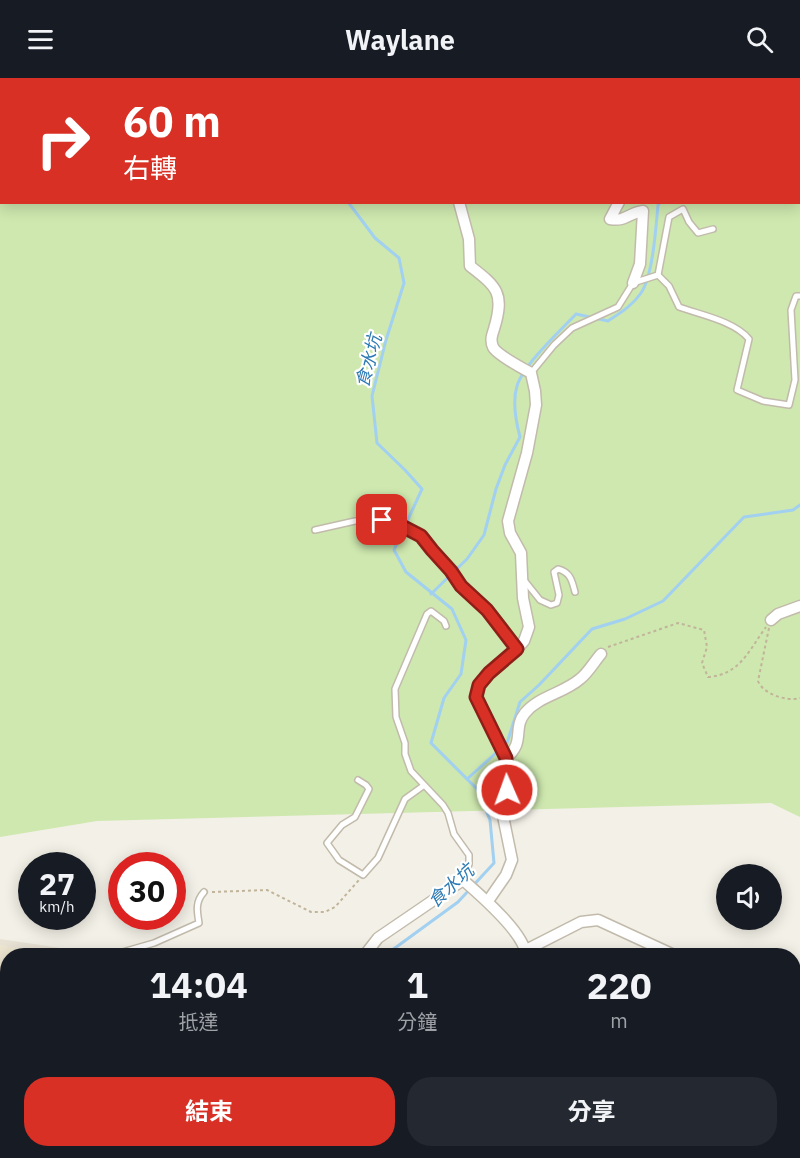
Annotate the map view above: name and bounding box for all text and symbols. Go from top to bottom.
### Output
text: Waylane [345,22,455,57]
icon: menu [24,23,57,56]
icon: search [743,23,776,56]
text: 60 m [123,94,221,149]
icon: right [24,102,102,180]
text: 右轉 [123,150,177,185]
water label: 食水坑 [350,329,387,390]
pin [356,494,407,545]
icon: arrive [365,503,398,536]
position arrow [475,758,539,822]
speed limit sign: 30 [108,852,186,930]
water label: 食水坑 [423,857,481,912]
text: 27 [39,864,75,903]
map controls [716,864,782,930]
button: sound [716,864,782,930]
text: km/h [39,897,75,916]
text: 14:04 [149,961,248,1008]
text: 1 [406,961,428,1008]
text: 220 [587,962,652,1009]
text: m [610,1007,628,1034]
text: 抵達 [179,1008,219,1035]
text: 分鐘 [397,1008,437,1035]
button: 結束 [24,1077,395,1146]
button: 分享 [407,1077,777,1146]

